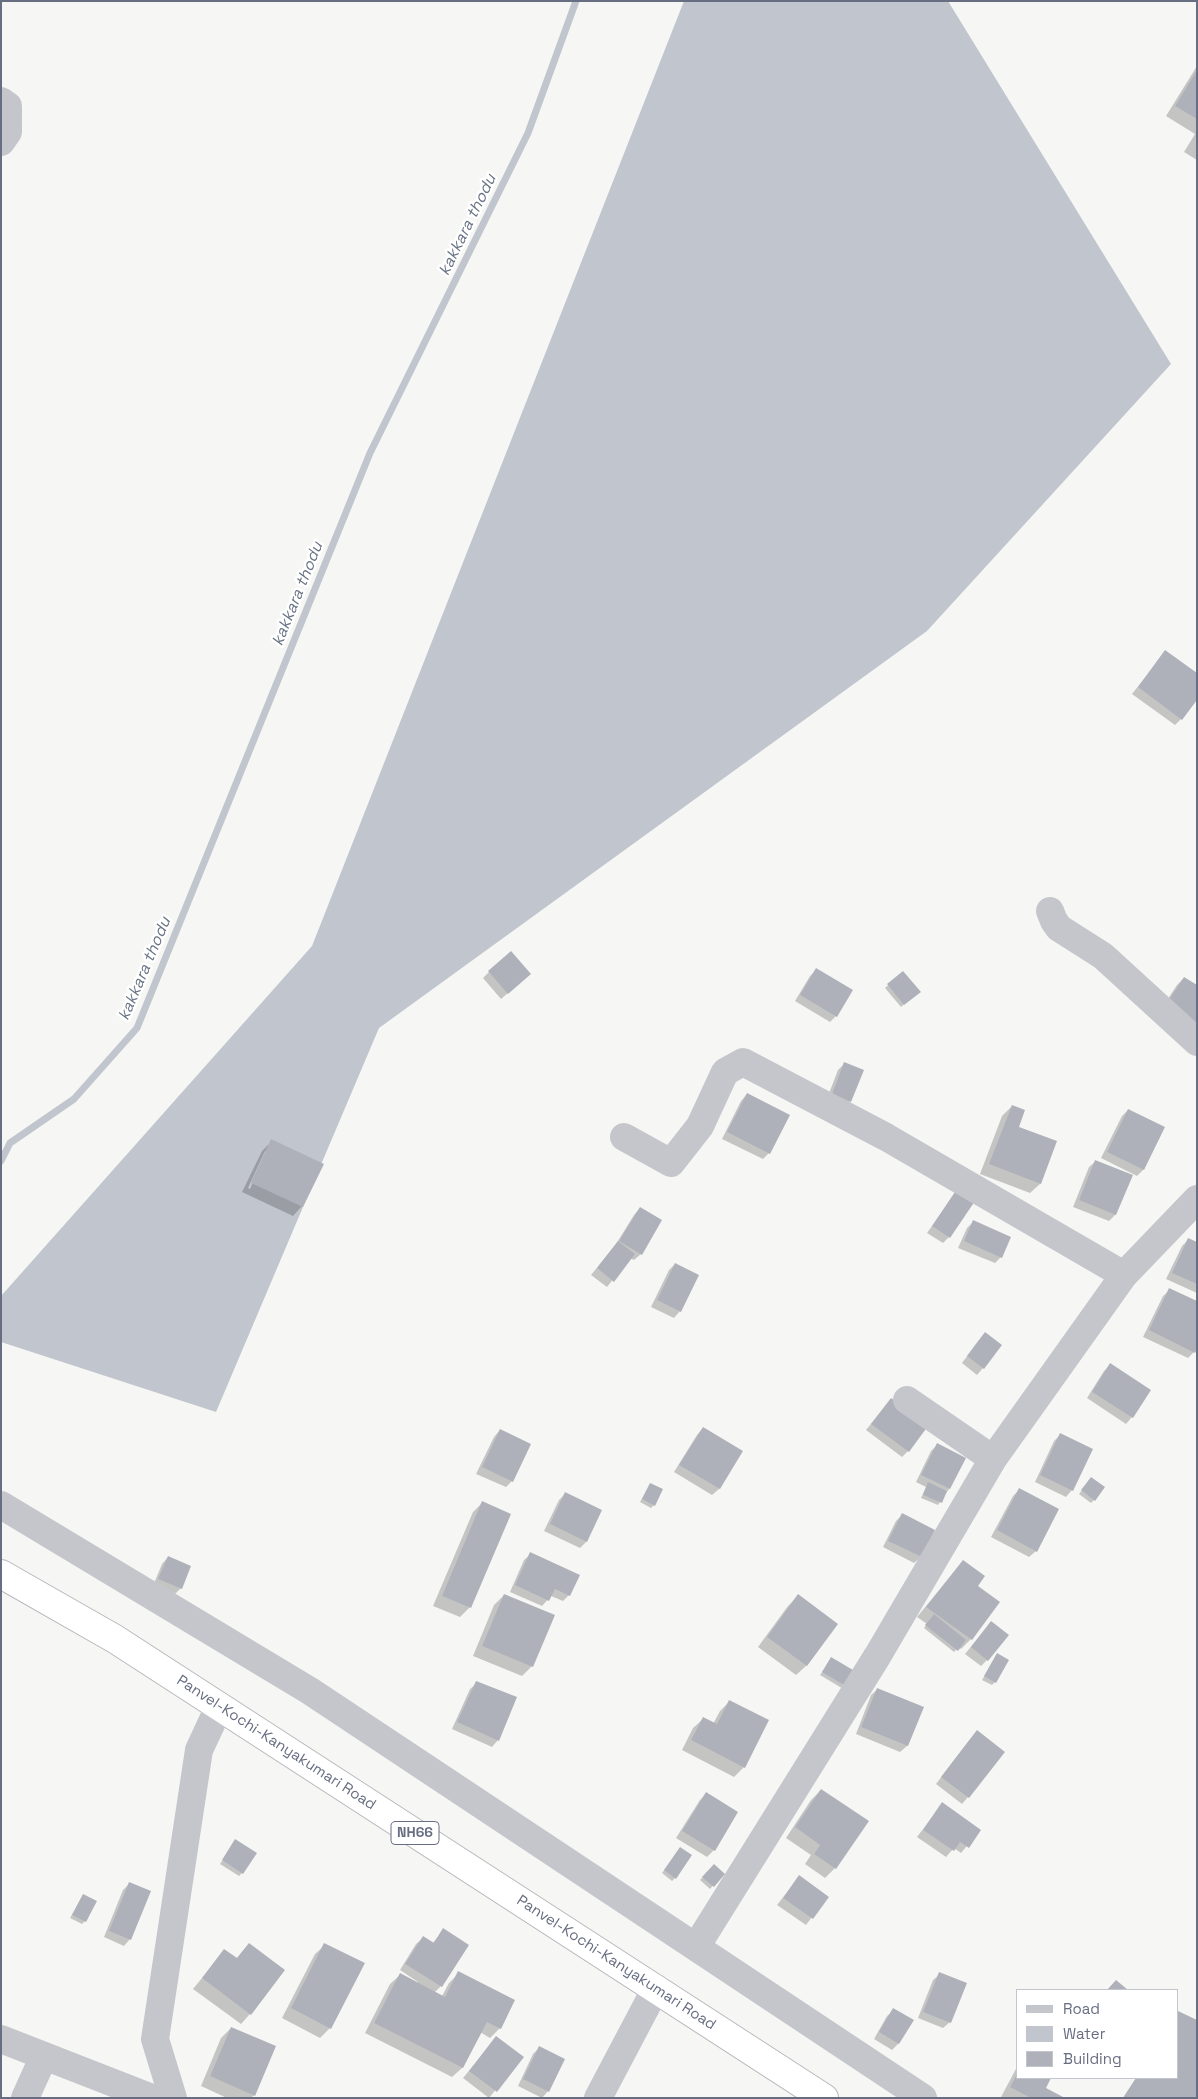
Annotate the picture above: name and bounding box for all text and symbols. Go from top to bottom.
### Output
water label: kakkara thodu [435,171,501,279]
water label: kakkara thodu [268,539,328,649]
water label: kakkara thodu [115,915,175,1023]
street label: Panvel-Kochi-Kanyakumari Road [173,1672,379,1814]
road number: NH66 [391,1822,439,1845]
street label: Panvel-Kochi-Kanyakumari Road [513,1892,719,2034]
legend [1016,1989,1178,2079]
text: Road [1063,1999,1100,2018]
text: Water [1063,2024,1105,2043]
text: Building [1063,2049,1122,2068]

